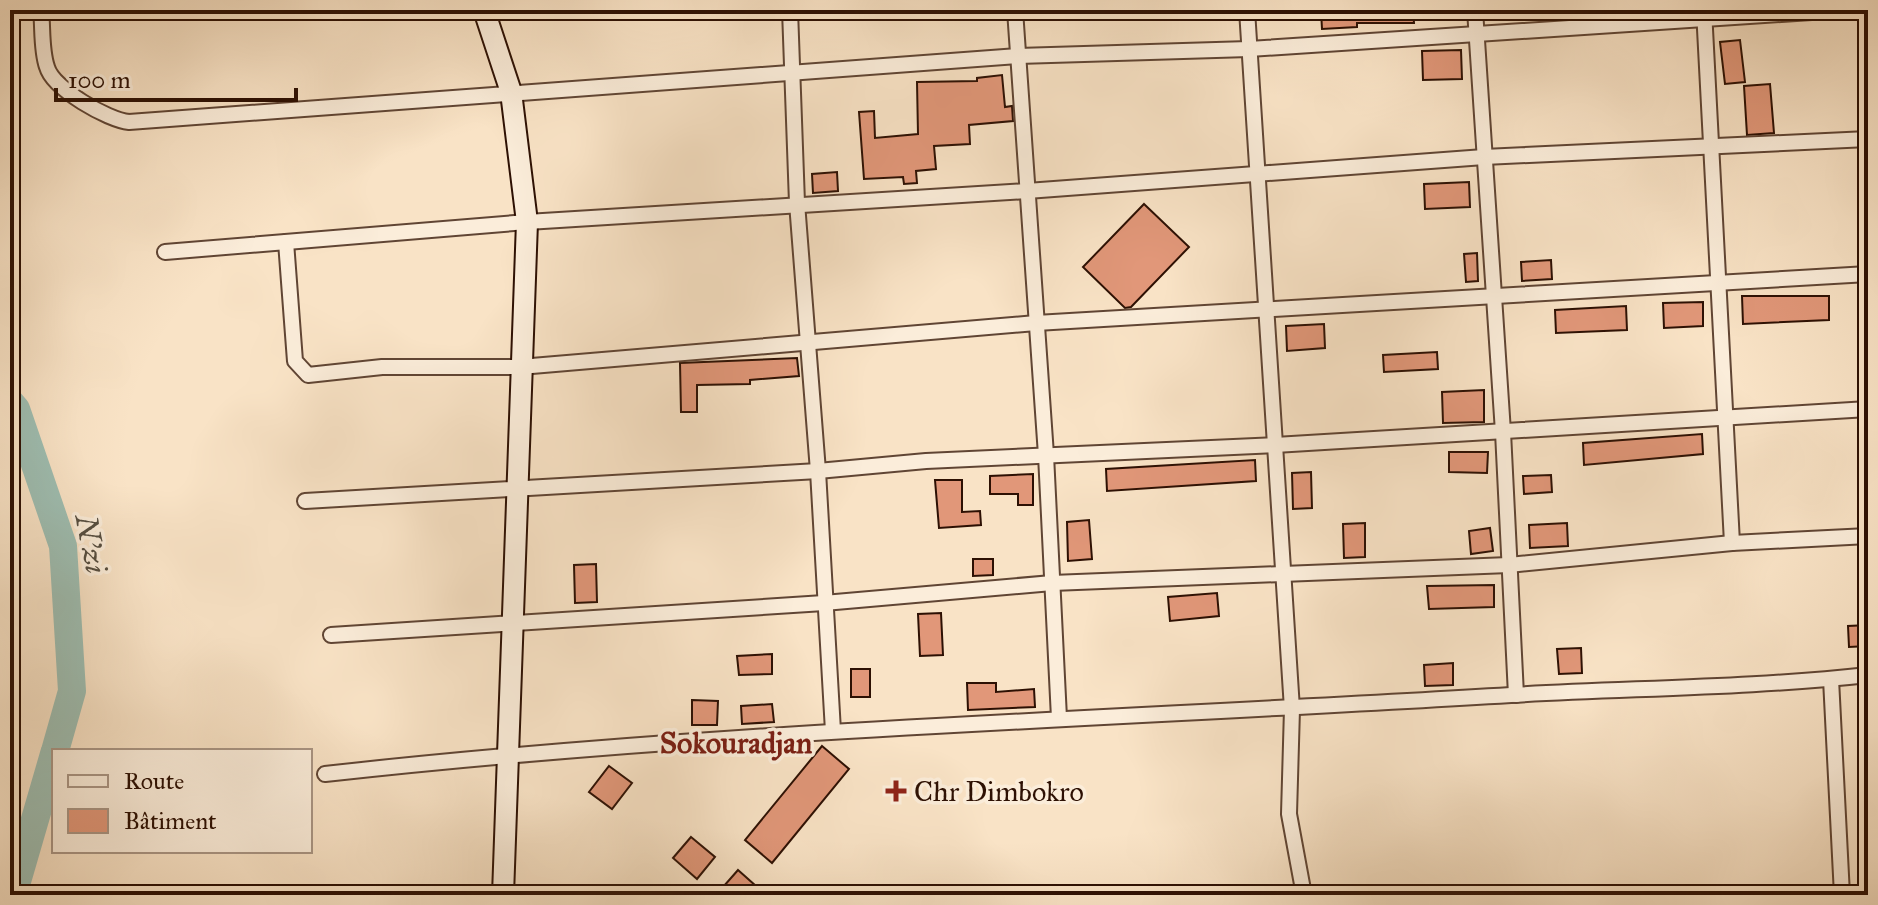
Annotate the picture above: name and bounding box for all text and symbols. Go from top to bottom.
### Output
scale bar [56,52,296,102]
text: 100 m [68,65,131,95]
water label: N'zi [67,510,114,577]
district label: Sokouradjan [660,725,813,761]
legend [52,749,312,853]
text: Route [124,766,184,796]
place label: Chr Dimbokro [914,774,1084,809]
marker: Chr Dimbokro [885,780,907,802]
text: Bâtiment [124,806,217,836]

